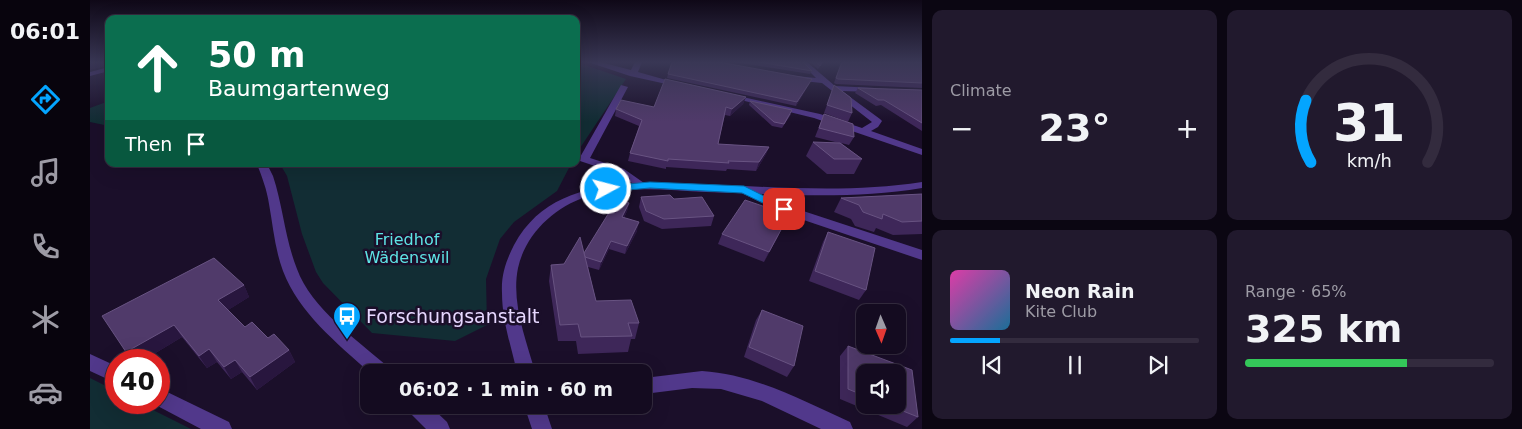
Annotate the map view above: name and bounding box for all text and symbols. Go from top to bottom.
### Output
text: 06:01 [10,19,80,44]
icon: ahead [125,35,190,100]
text: 50 m [208,35,305,75]
text: Baumgartenweg [208,76,390,101]
text: Climate [950,81,1012,100]
icon: directions [28,82,63,117]
text: 31 [1333,93,1406,153]
text: 23° [1039,106,1110,150]
text: − [950,112,973,145]
text: + [1176,112,1199,145]
icon: arrive [182,130,210,158]
text: Then [125,133,172,155]
text: km/h [1347,150,1392,171]
icon: music [28,155,63,190]
position arrow [579,162,631,214]
pin [763,188,805,230]
icon: arrive [770,195,798,223]
icon: phone [28,229,63,264]
park label: Friedhof Wädenswil [364,230,450,267]
text: Neon Rain [1025,280,1134,302]
text: Range · 65% [1245,282,1347,301]
bus stop icon: Forschungsanstalt [332,301,362,340]
icon: climate [28,302,63,337]
text: Kite Club [1025,302,1097,321]
north arrow [856,304,906,354]
map controls [856,304,906,414]
place label: Forschungsanstalt [366,305,540,327]
text: 325 km [1245,307,1402,351]
speed limit sign: 40 [105,349,170,414]
icon: previous [978,351,1006,379]
icon: pause [1061,351,1089,379]
icon: next [1144,351,1172,379]
button: sound [856,364,906,414]
icon: car [28,375,63,410]
text: 06:02 · 1 min · 60 m [399,378,613,400]

